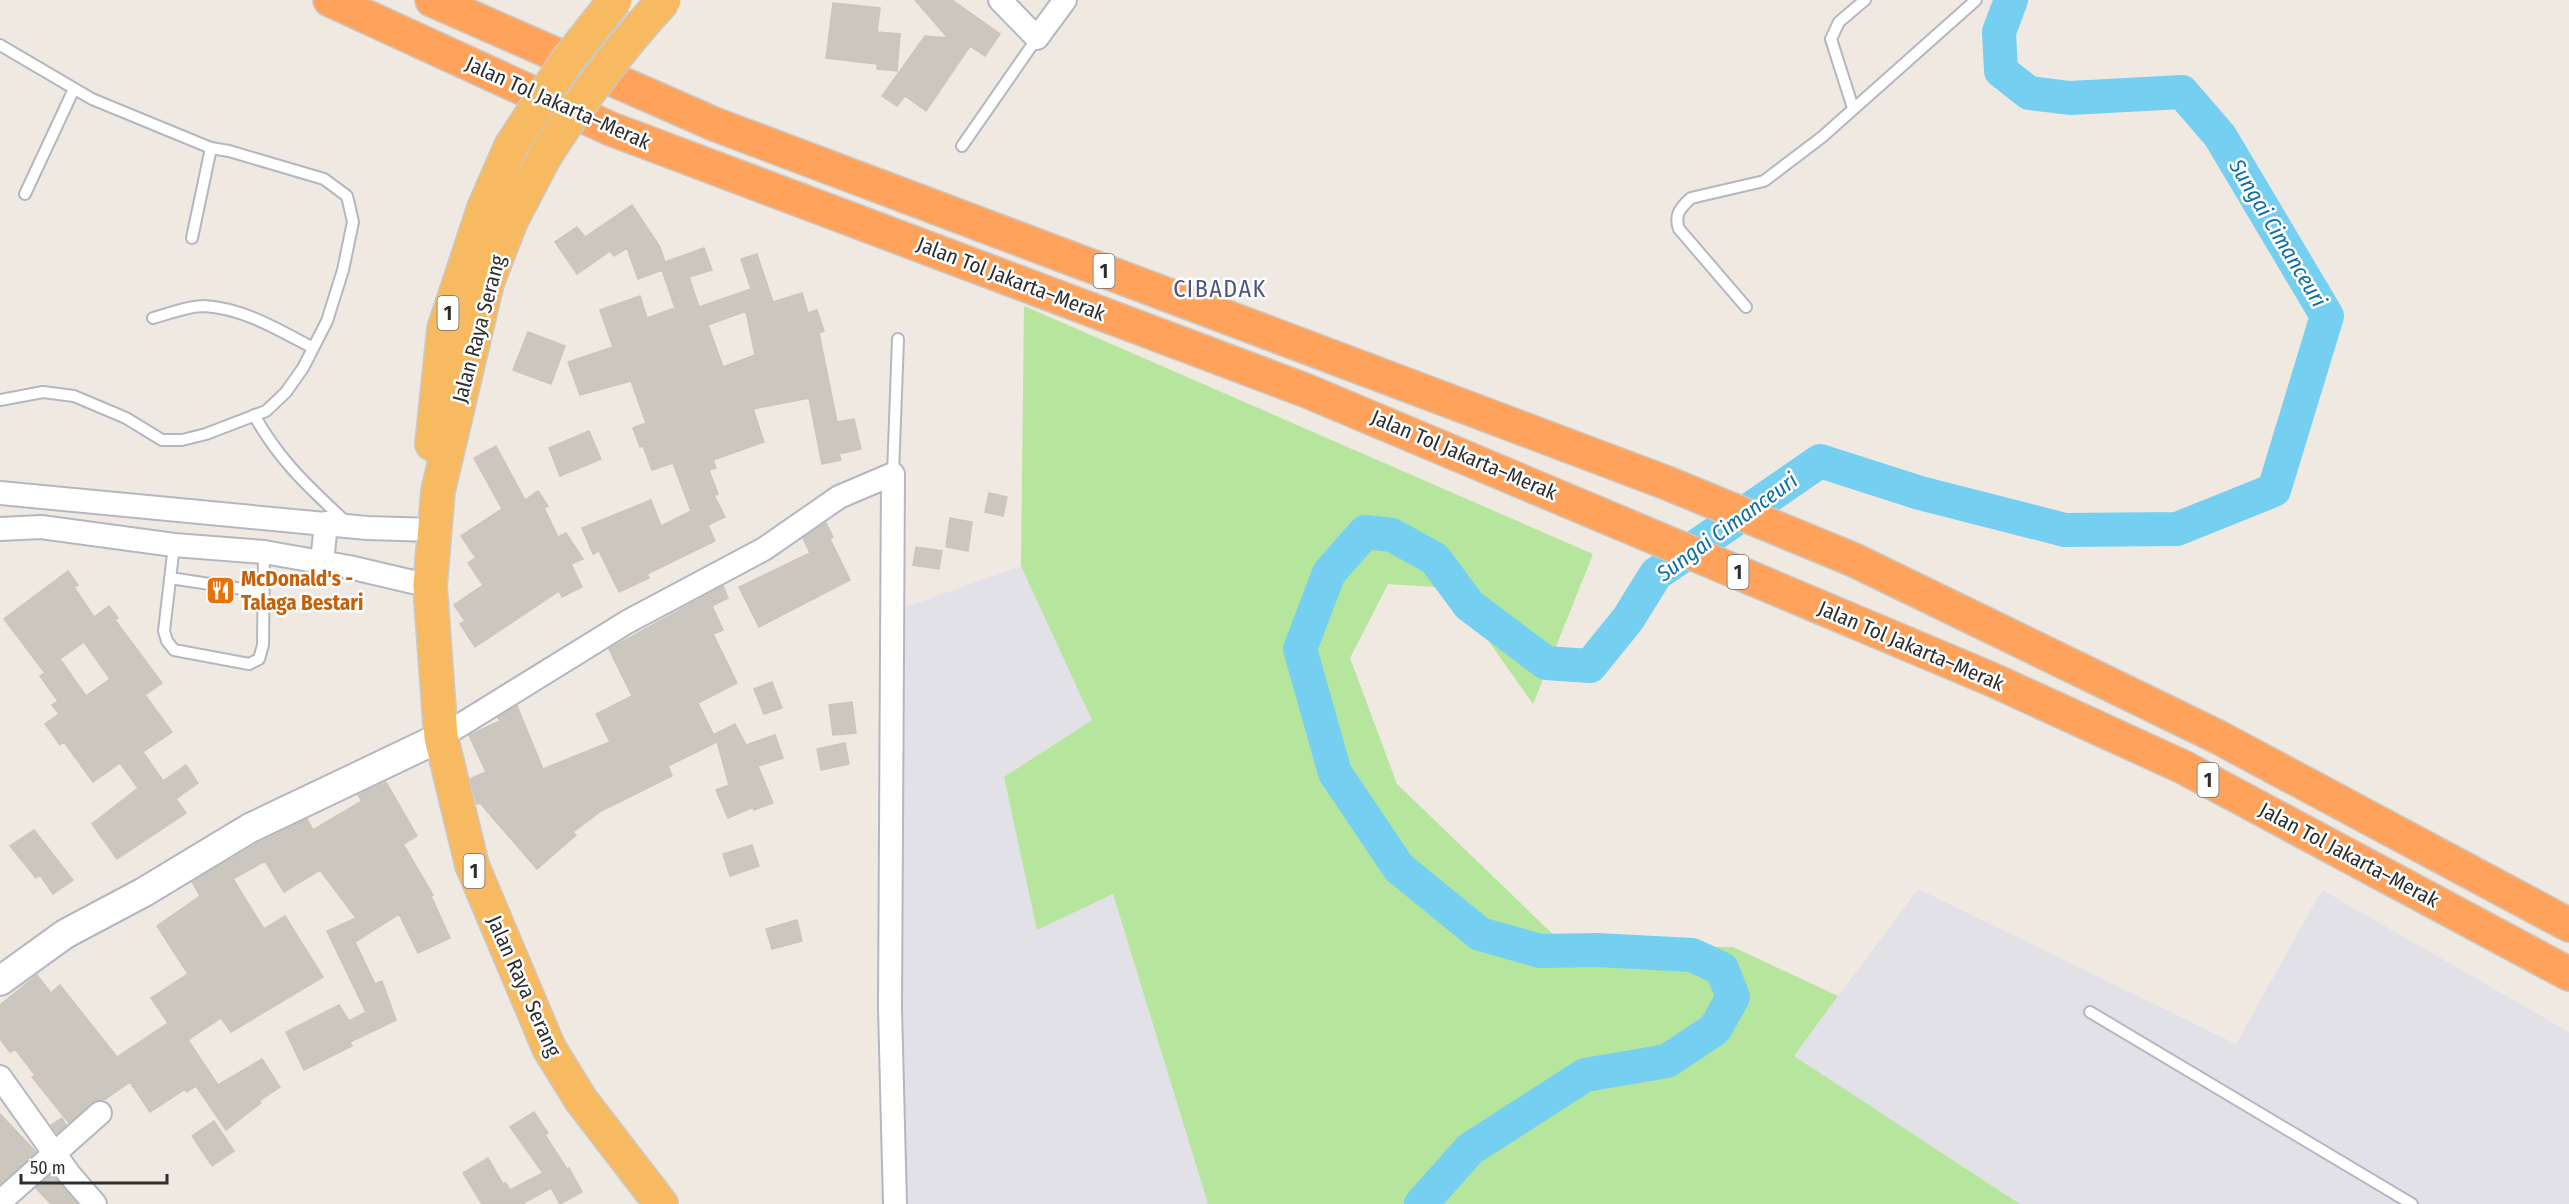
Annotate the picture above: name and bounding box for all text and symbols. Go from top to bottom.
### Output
street label: Jalan Tol Jakarta–Merak [462,51,655,156]
water label: Sungai Cimanceuri [2223,153,2333,312]
street label: Jalan Tol Jakarta–Merak [913,231,1109,327]
street label: Jalan Raya Serang [447,252,511,406]
road number: 1 [1094,254,1114,288]
district label: CIBADAK [1173,275,1267,303]
road number: 1 [438,296,458,330]
street label: Jalan Tol Jakarta–Merak [1367,404,1561,506]
water label: Sungai Cimanceuri [1650,467,1803,588]
road number: 1 [1728,555,1748,589]
place label: McDonald's - Talaga Bestari [241,566,363,616]
restaurant icon: McDonald's - Talaga Bestari [204,575,236,607]
street label: Jalan Tol Jakarta–Merak [1814,595,2008,697]
road number: 1 [2198,763,2218,797]
street label: Jalan Tol Jakarta–Merak [2255,797,2443,913]
road number: 1 [464,854,484,888]
street label: Jalan Raya Serang [481,911,567,1061]
scale bar [21,1147,166,1185]
text: 50 m [30,1157,66,1179]

